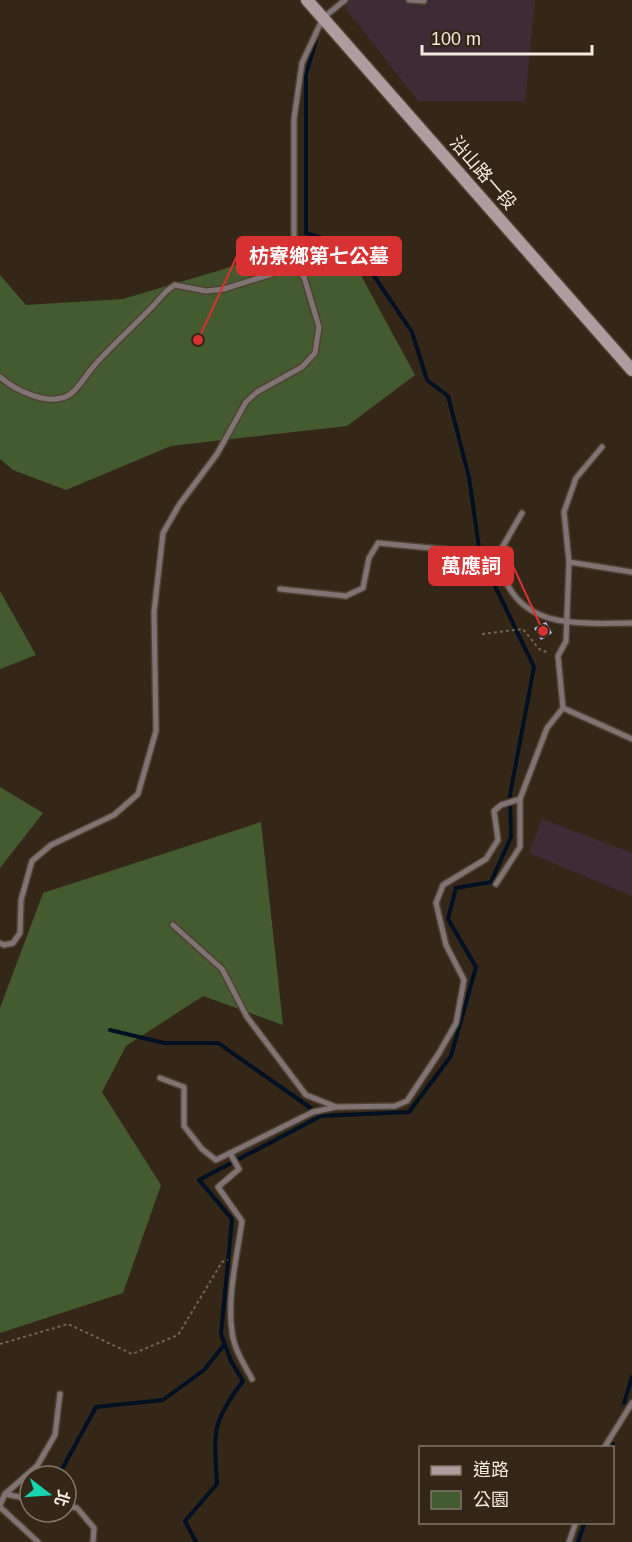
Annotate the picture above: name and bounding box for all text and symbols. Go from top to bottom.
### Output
scale bar [422,18,592,56]
text: 100 m [431,29,481,49]
street label: 沿山路一段 [446,132,520,214]
callout: 枋寮鄉第七公墓 [237,237,401,275]
text: 枋寮鄉第七公墓 [249,245,389,267]
callout: 萬應詞 [429,547,513,585]
text: 萬應詞 [441,555,501,577]
legend [419,1446,614,1524]
text: 道路 [473,1460,509,1480]
north arrow [18,1464,78,1524]
text: 北 [51,1488,72,1508]
text: 公園 [473,1490,509,1510]

